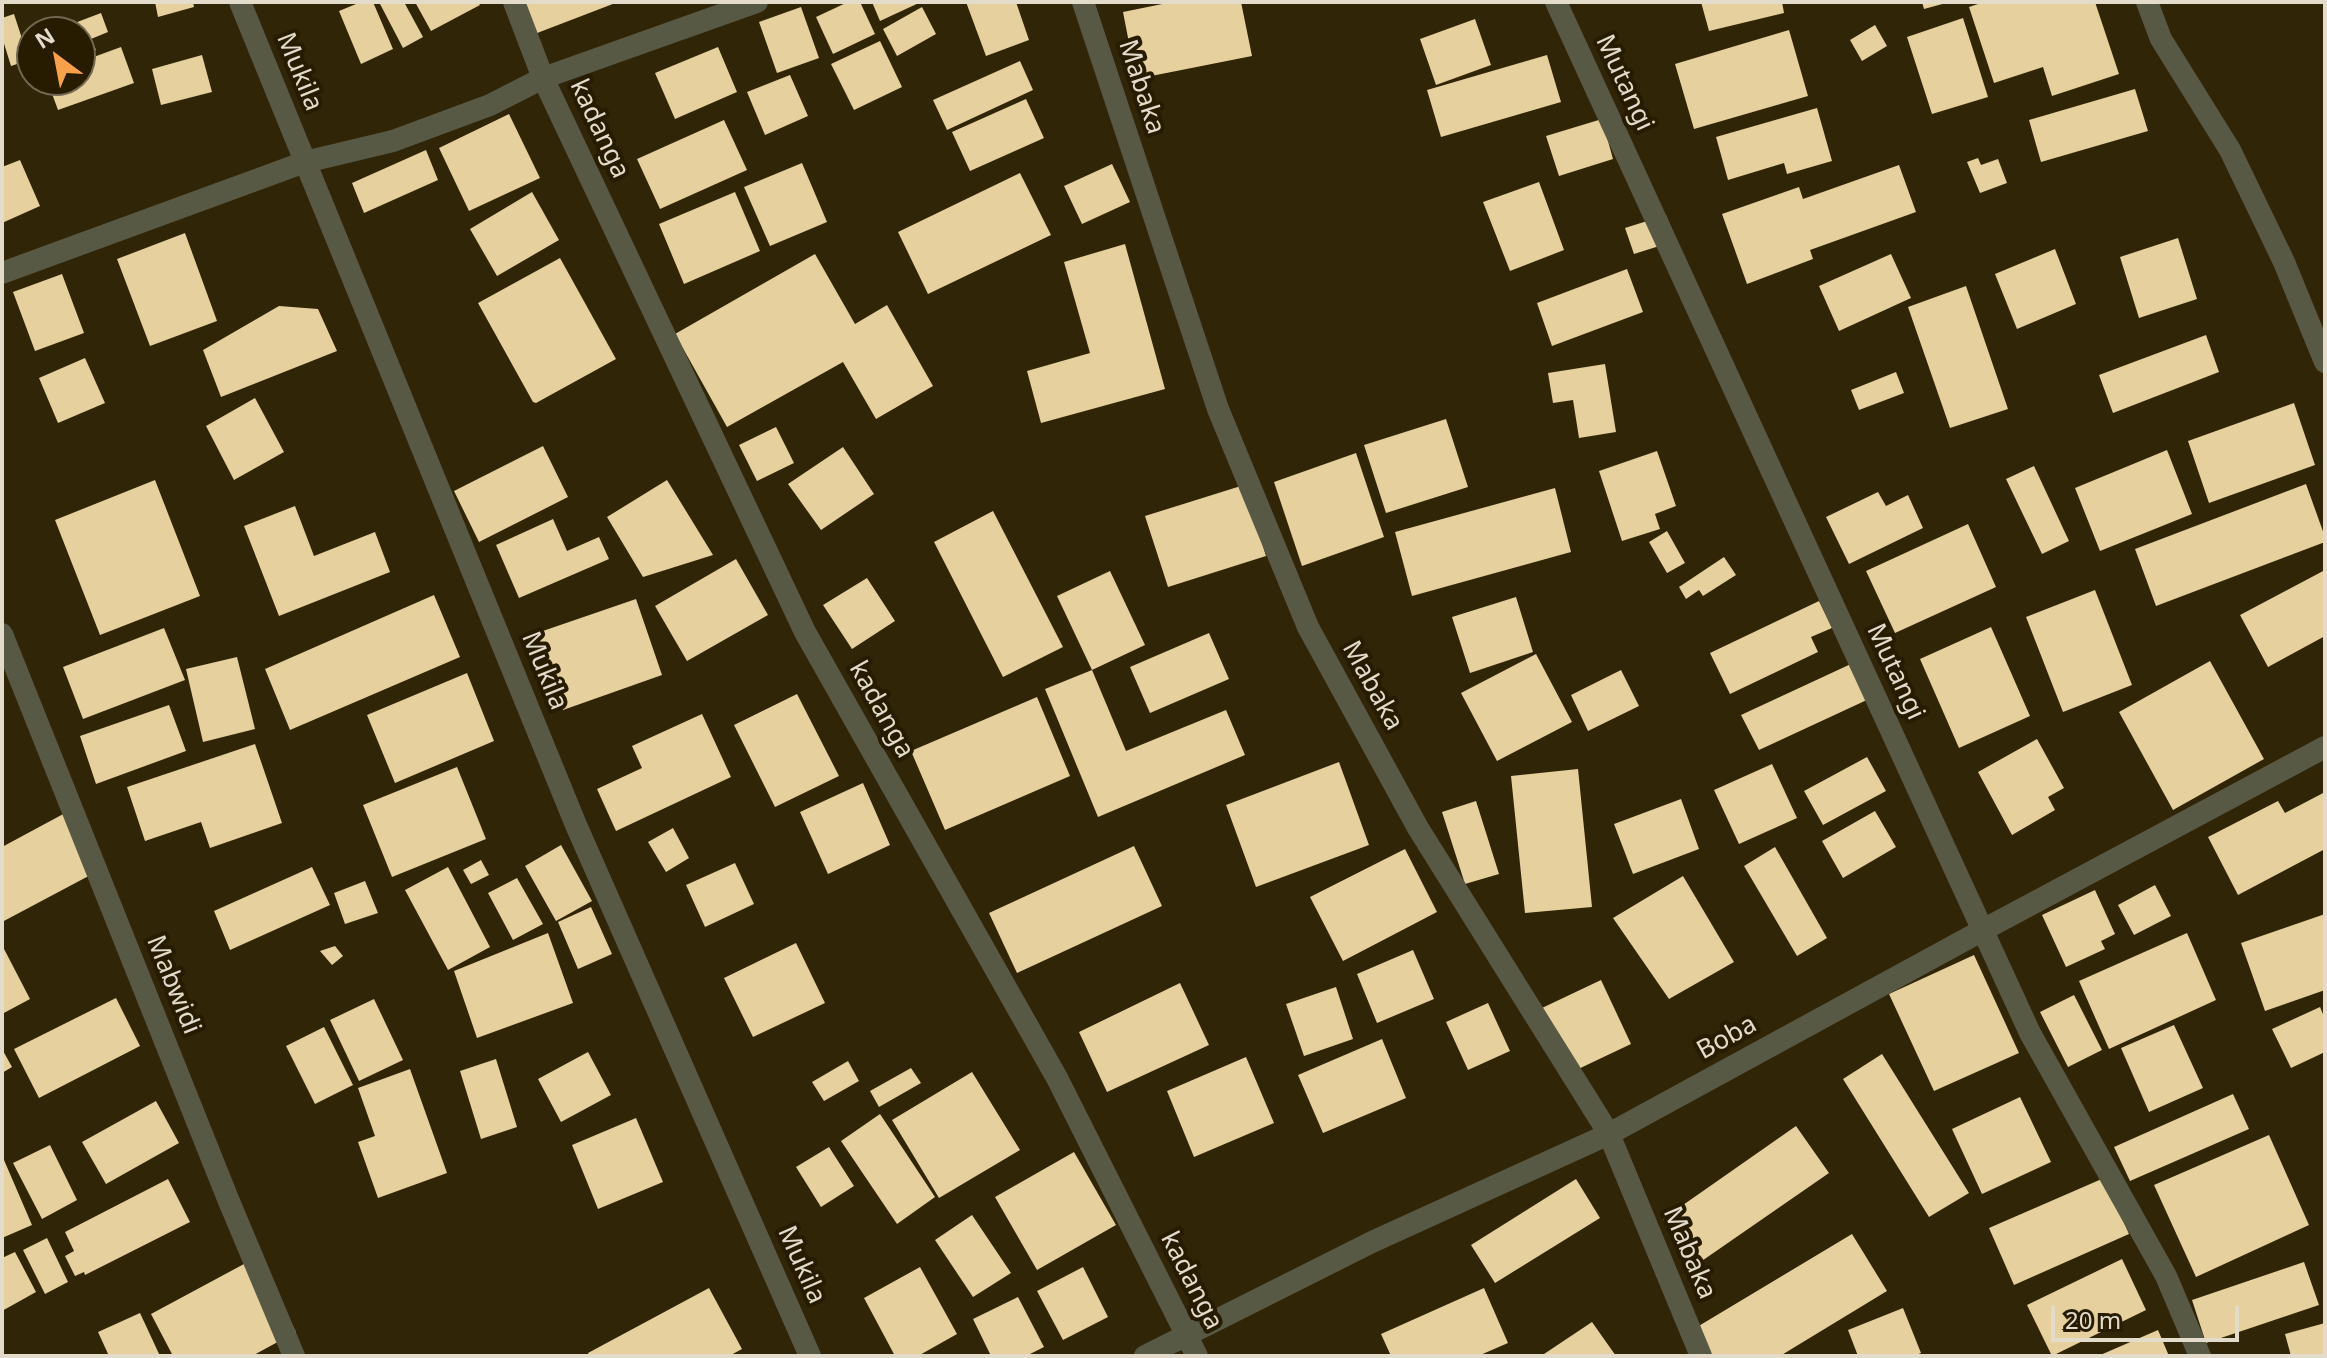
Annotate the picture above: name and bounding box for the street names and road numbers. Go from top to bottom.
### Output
street label: Mukila [269,28,329,116]
street label: Mutangi [1588,30,1660,136]
street label: Mabaka [1111,36,1171,138]
street label: kadanga [563,75,635,183]
street label: Mutangi [1859,619,1931,725]
street label: Mukila [514,627,574,715]
street label: Mabaka [1335,636,1409,736]
street label: kadanga [842,656,920,764]
street label: Mabwidi [139,931,207,1039]
street label: Boba [1692,1009,1762,1067]
street label: Mabaka [1656,1202,1722,1304]
street label: Mukila [770,1221,832,1309]
street label: kadanga [1153,1227,1229,1335]

